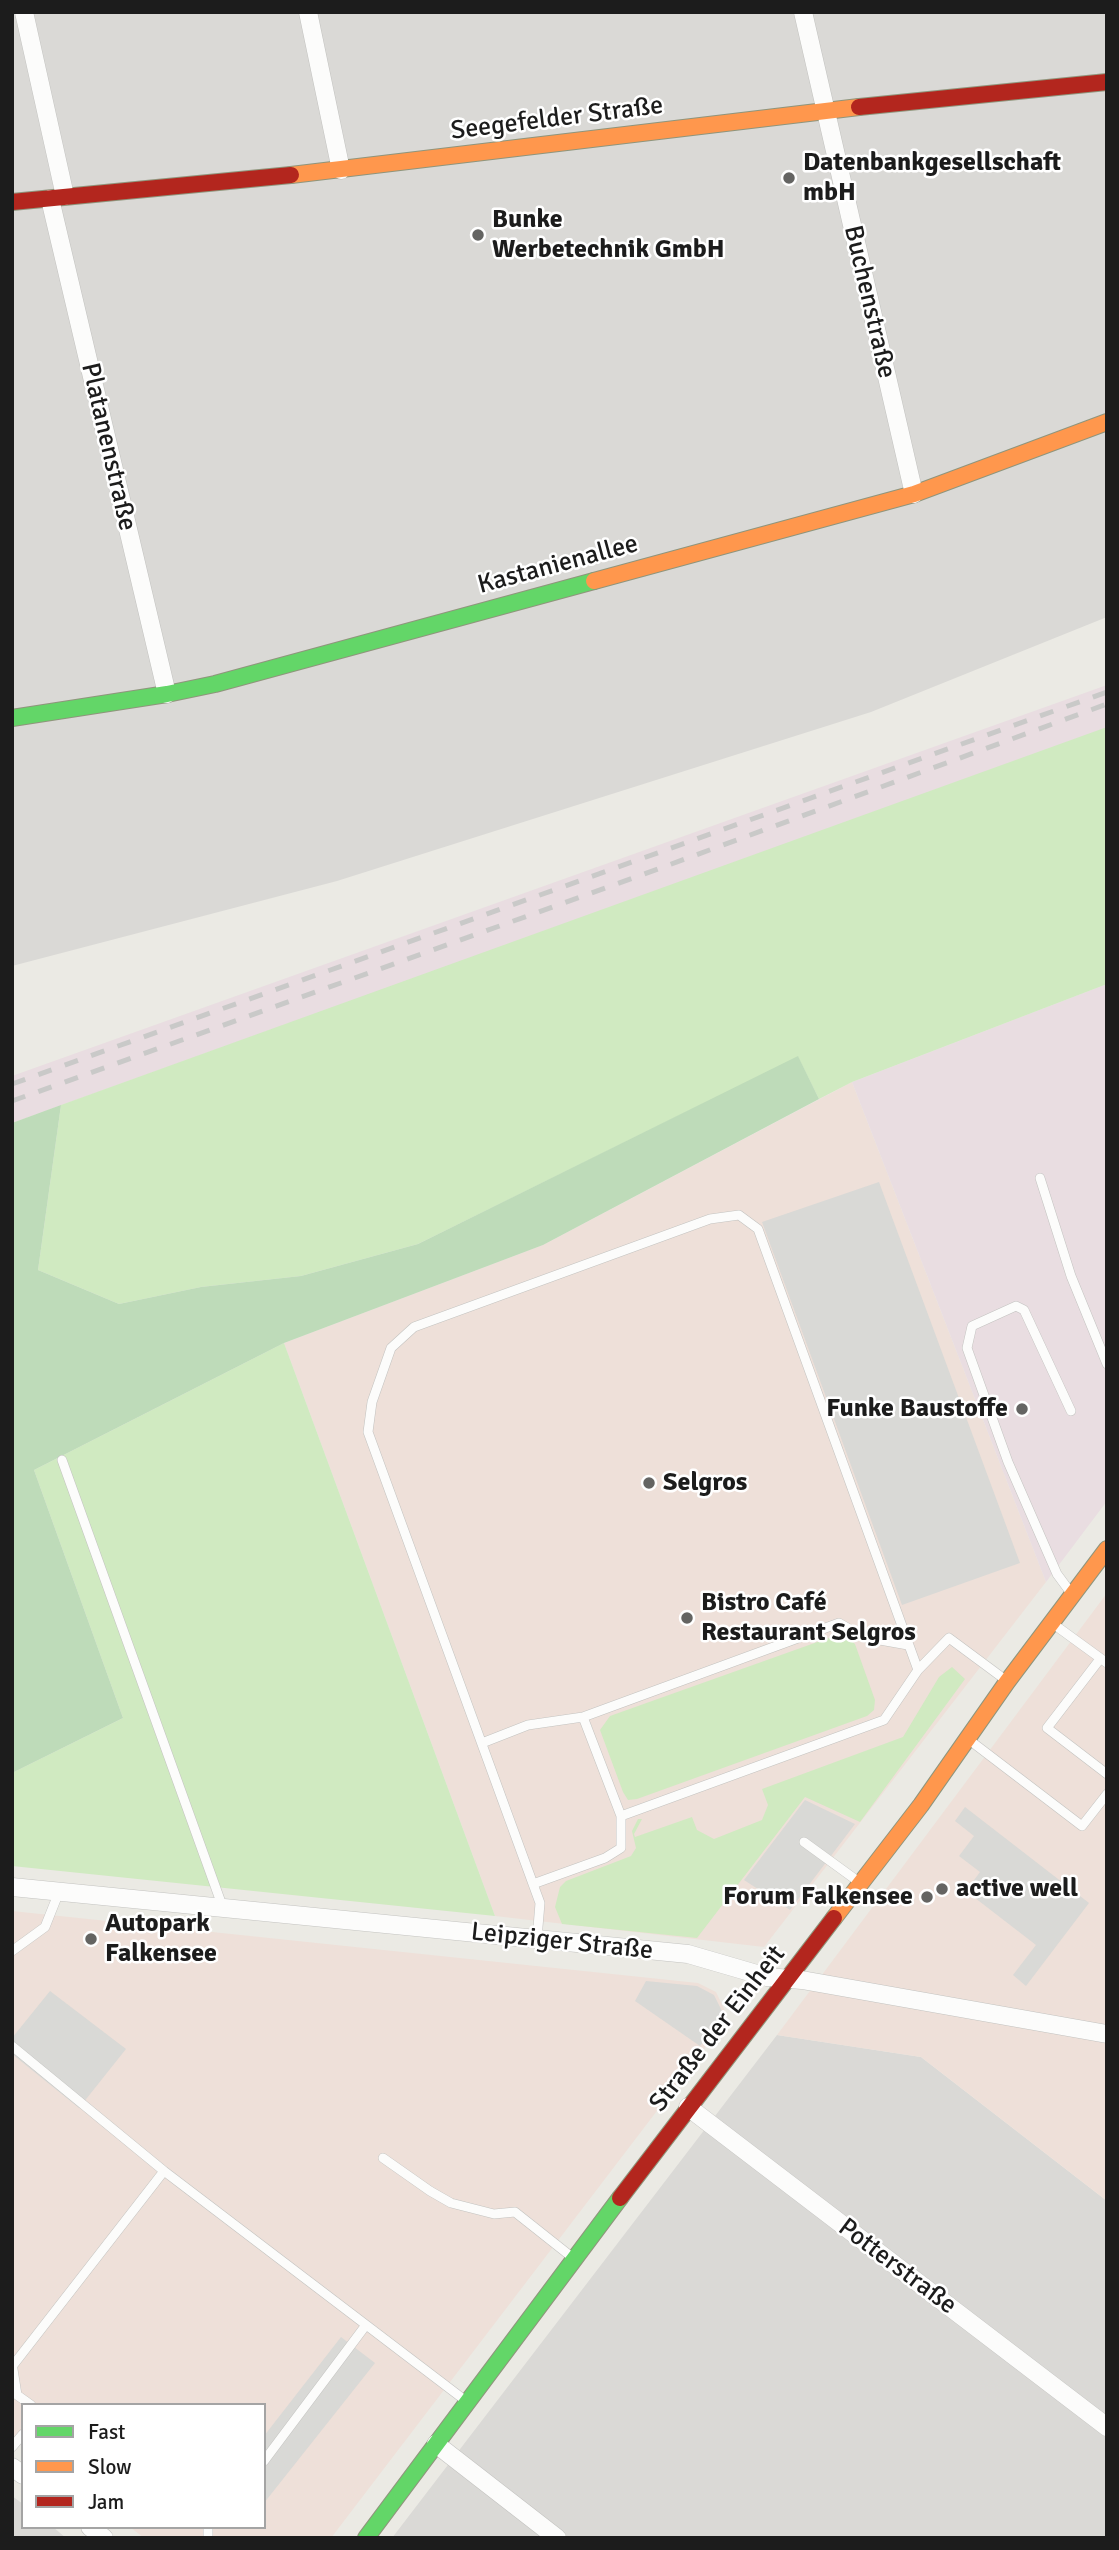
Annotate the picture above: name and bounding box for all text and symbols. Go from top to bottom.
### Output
street label: Seegefelder Straße [449,90,665,148]
place label: Datenbankgesellschaft mbH [803,147,1061,208]
marker: Datenbankgesellschaft mbH [781,170,797,186]
place label: Bunke Werbetechnik GmbH [492,204,725,266]
street label: Buchenstraße [836,223,902,381]
marker: Bunke Werbetechnik GmbH [470,227,486,243]
street label: Platanenstraße [74,360,142,534]
street label: Kastanienallee [474,529,642,601]
place label: Funke Baustoffe [826,1393,1008,1425]
marker: Funke Baustoffe [1014,1401,1030,1417]
place label: Selgros [663,1467,747,1499]
marker: Selgros [641,1475,657,1491]
place label: Bistro Café Restaurant Selgros [701,1587,916,1648]
marker: Bistro Café Restaurant Selgros [679,1610,695,1626]
place label: active well [956,1873,1078,1905]
place label: Forum Falkensee [723,1881,913,1913]
marker: active well [934,1881,950,1897]
marker: Forum Falkensee [919,1889,935,1905]
place label: Autopark Falkensee [105,1908,217,1969]
street label: Leipziger Straße [469,1917,655,1967]
marker: Autopark Falkensee [83,1931,99,1947]
street label: Straße der Einheit [643,1940,793,2118]
street label: Potterstraße [832,2212,962,2322]
legend [21,2403,266,2529]
text: Fast [88,2419,125,2445]
text: Slow [88,2454,132,2480]
text: Jam [88,2489,124,2515]

